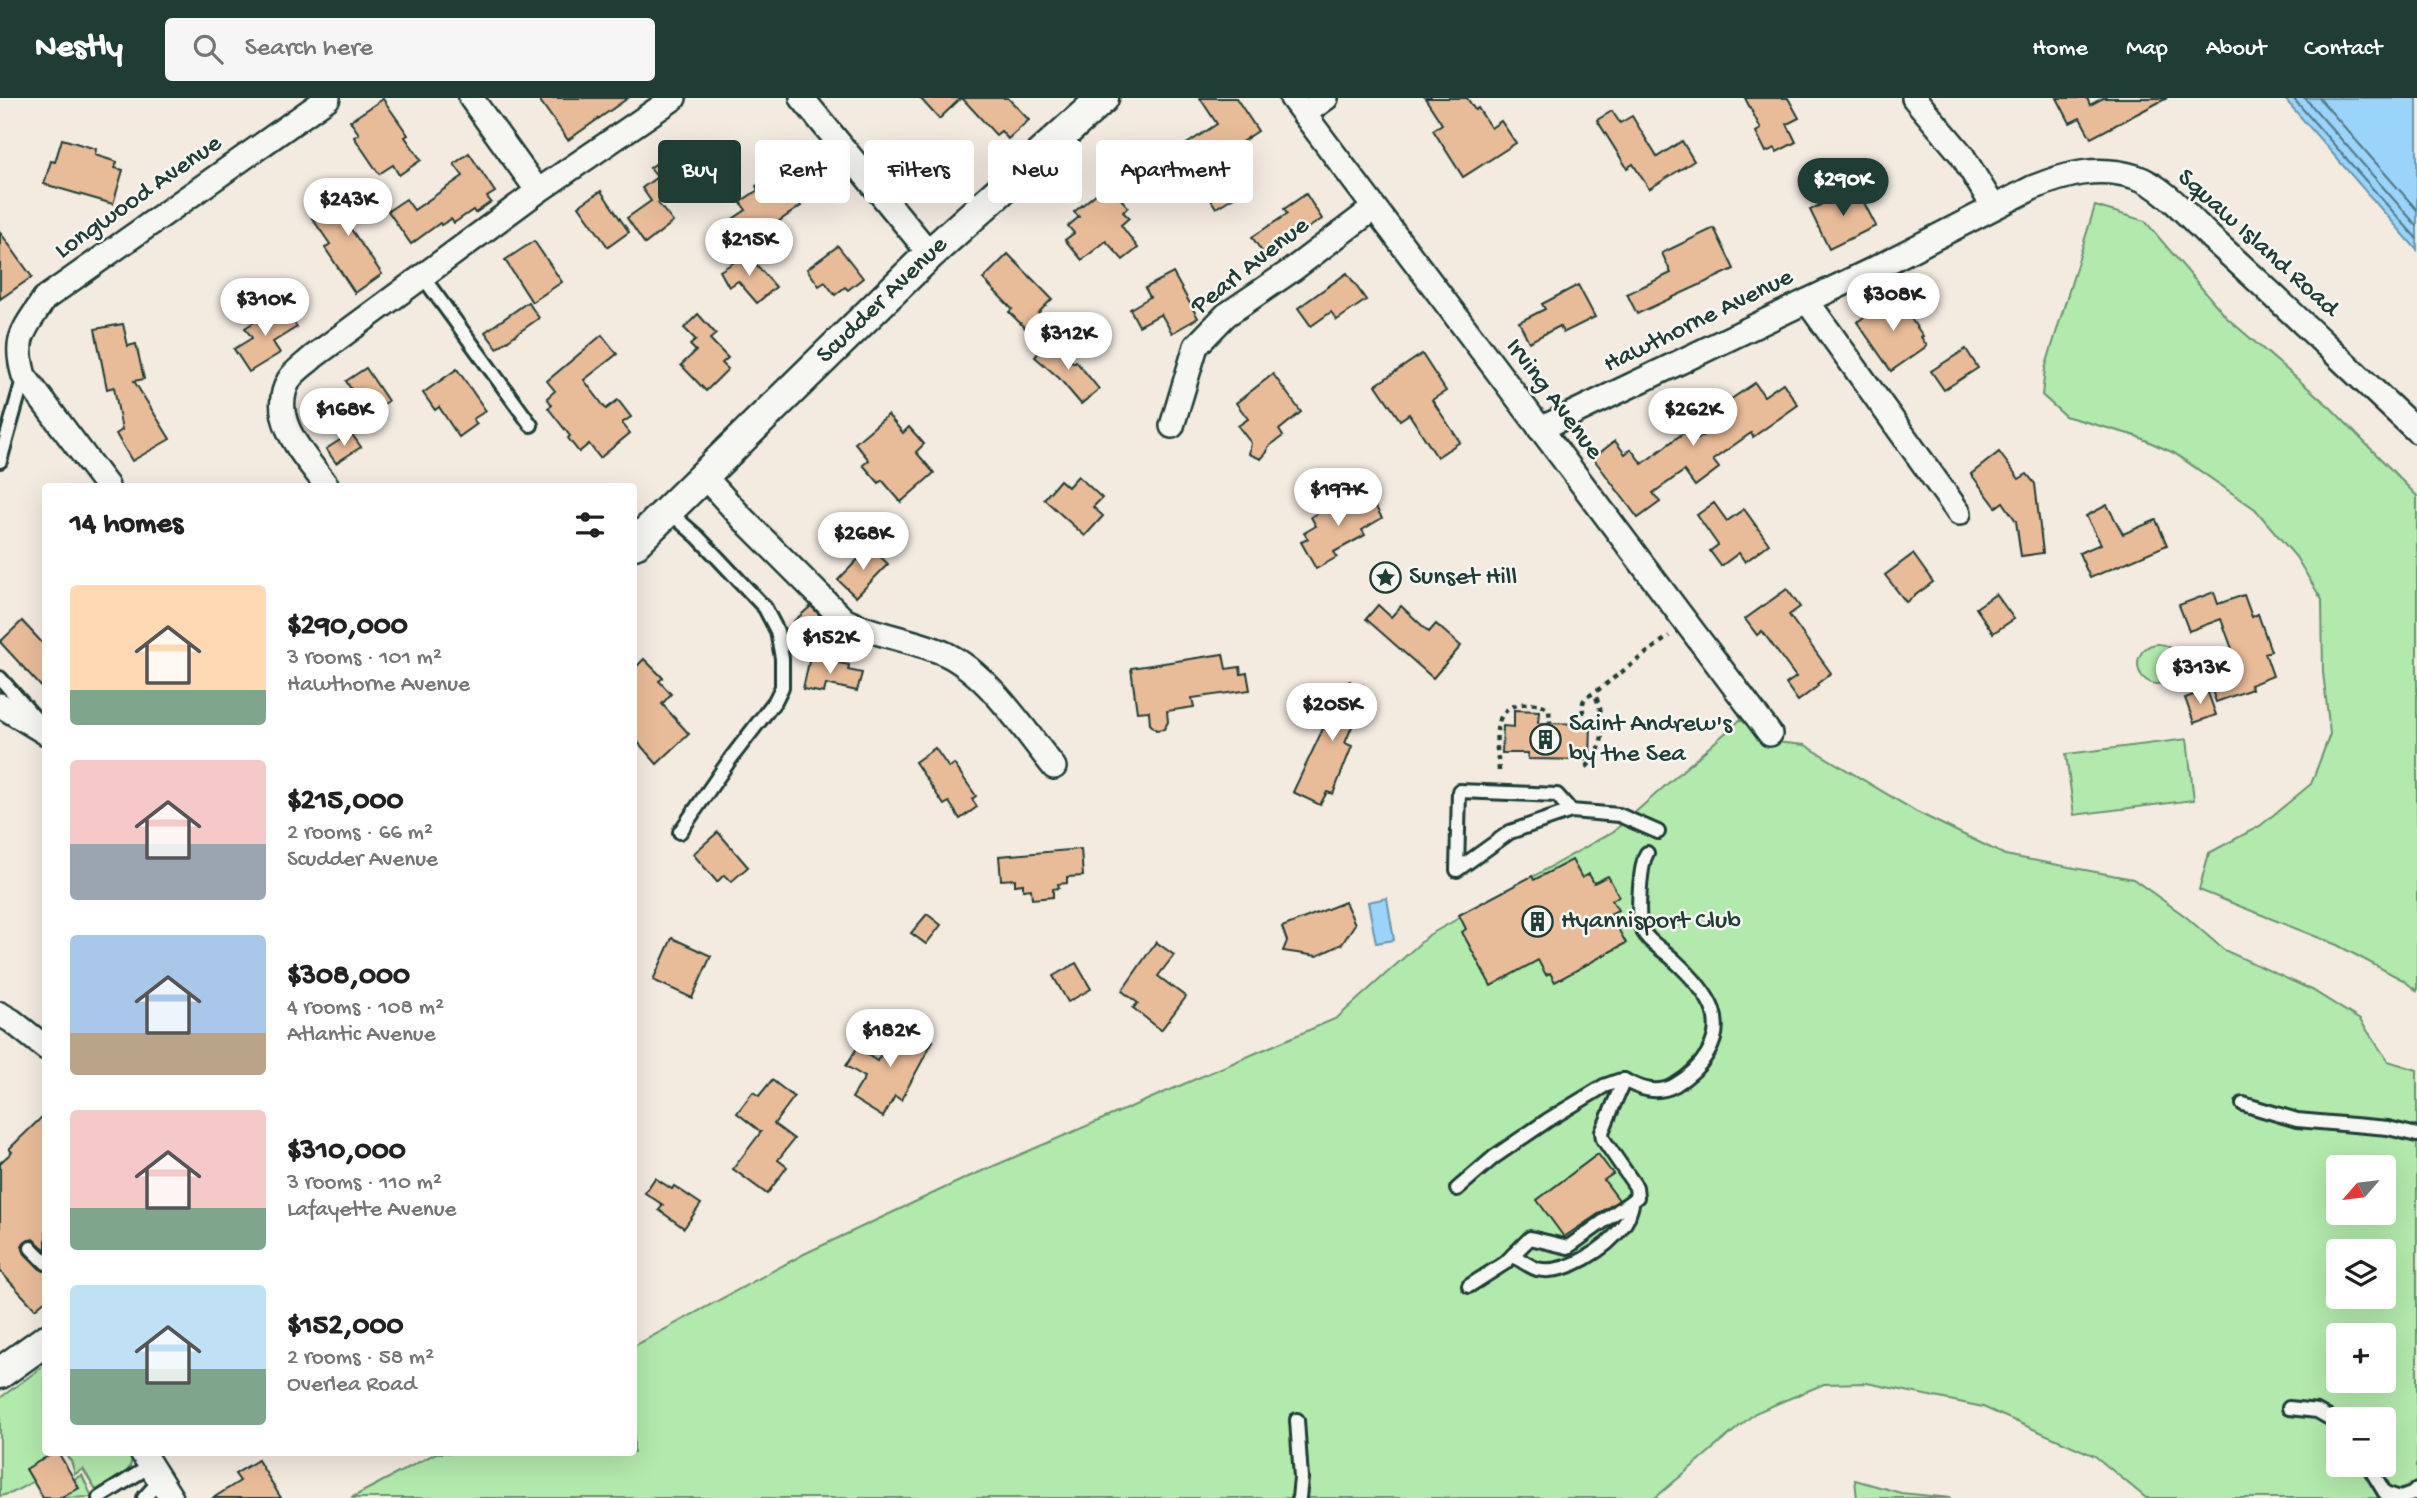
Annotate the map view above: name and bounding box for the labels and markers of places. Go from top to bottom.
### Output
pin: $290K [1794,158,1892,218]
pin: $243K [299,178,397,238]
pin: $215K [700,218,798,278]
pin: $308K [1844,274,1942,333]
pin: $310K [216,278,314,338]
pin: $312K [1019,313,1117,372]
pin: $168K [295,388,393,448]
pin: $262K [1644,388,1742,448]
pin: $197K [1289,468,1387,528]
pin: $268K [814,512,912,572]
place icon: Sunset Hill [1369,561,1403,595]
place label: Sunset Hill [1409,563,1517,594]
pin: $152K [781,616,879,676]
pin: $313K [2151,646,2249,706]
pin: $205K [1283,684,1381,743]
place label: Saint Andrew's by the Sea [1569,710,1734,771]
building icon: Saint Andrew's by the Sea [1529,723,1563,757]
building icon: Hyannisport Club [1521,905,1555,939]
place label: Hyannisport Club [1561,907,1741,938]
pin: $182K [841,1010,939,1069]

